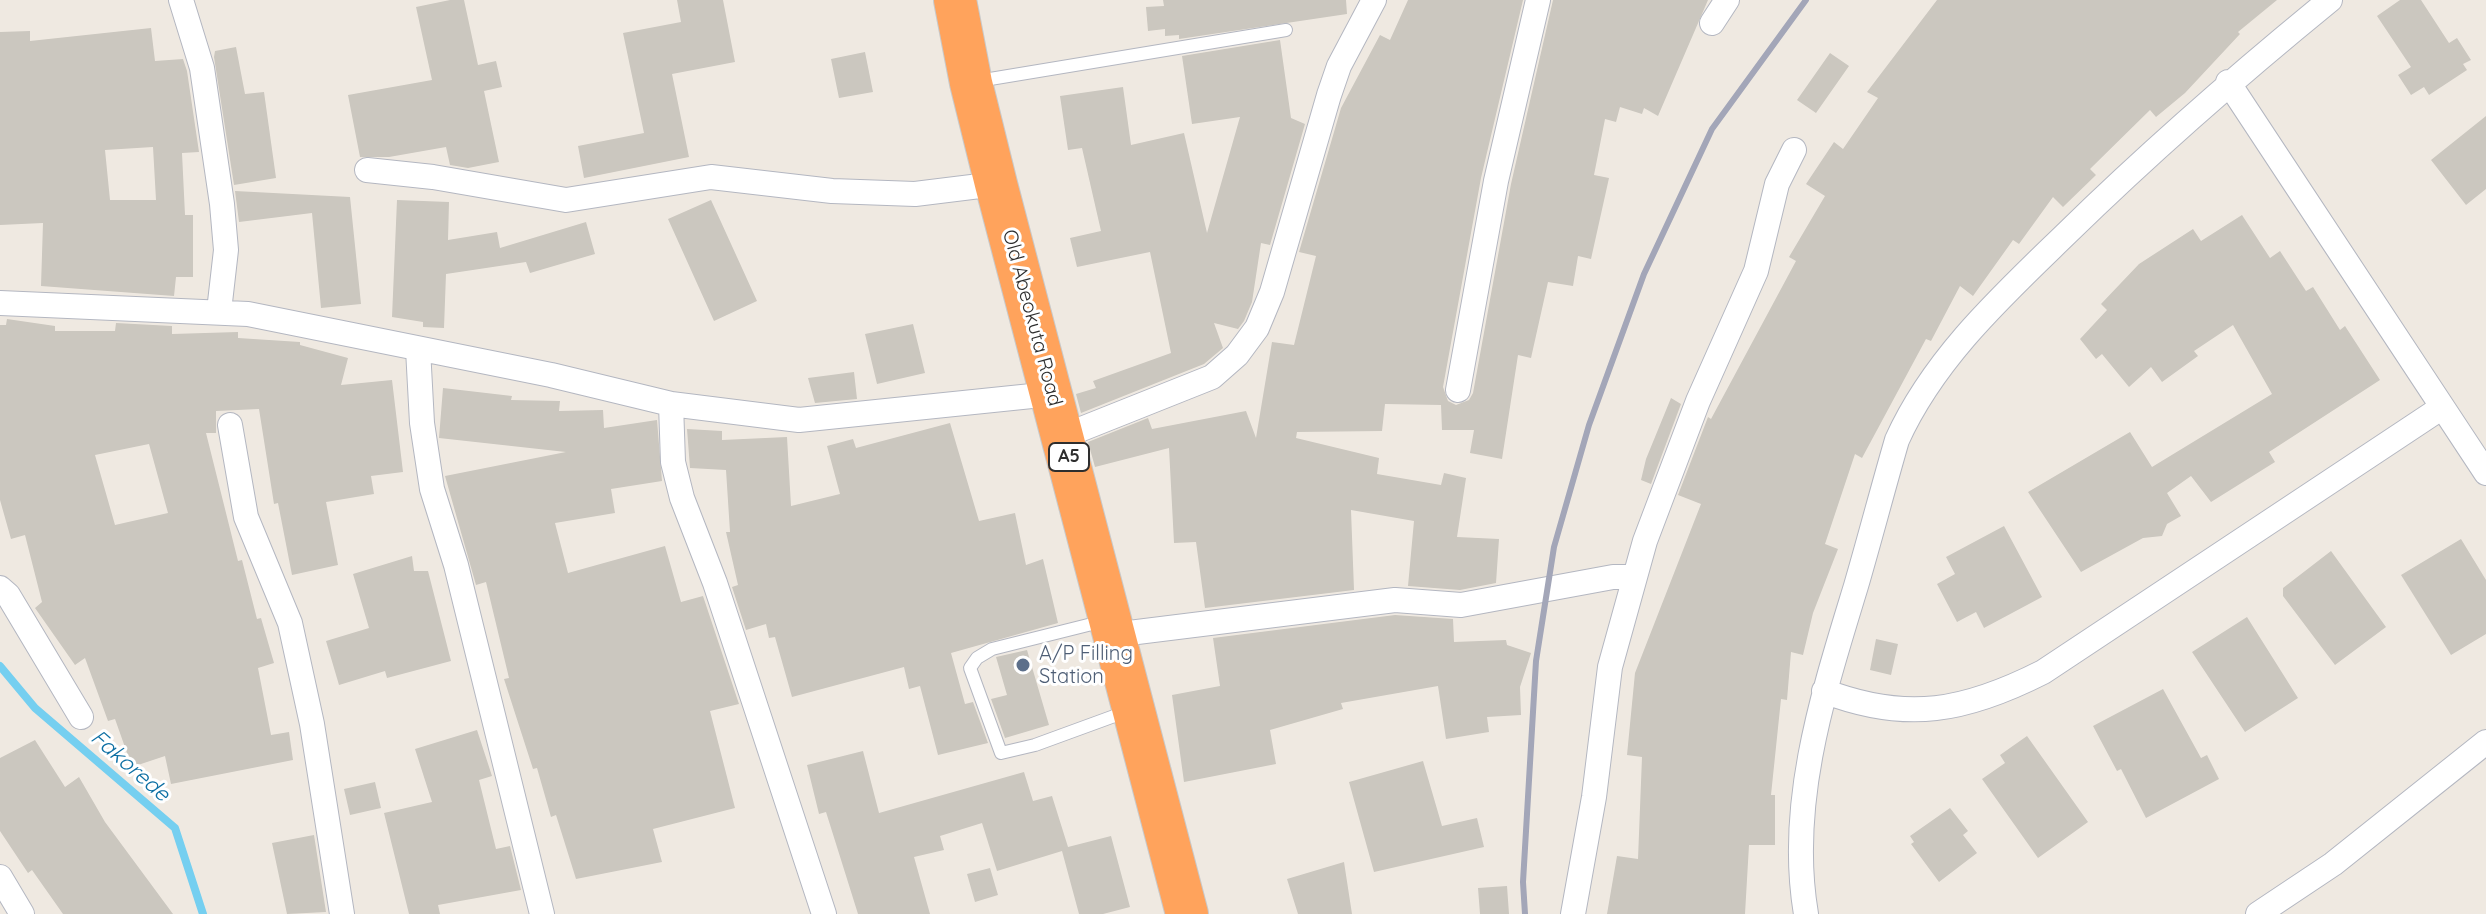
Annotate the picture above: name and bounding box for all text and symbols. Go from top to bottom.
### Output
street label: Old Abeokuta Road [997,227,1067,409]
road number: A5 [1049,443,1089,471]
place label: A/P Filling Station [1039,642,1133,689]
marker: A/P Filling Station [1014,656,1032,674]
water label: Fakorede [85,725,175,807]

